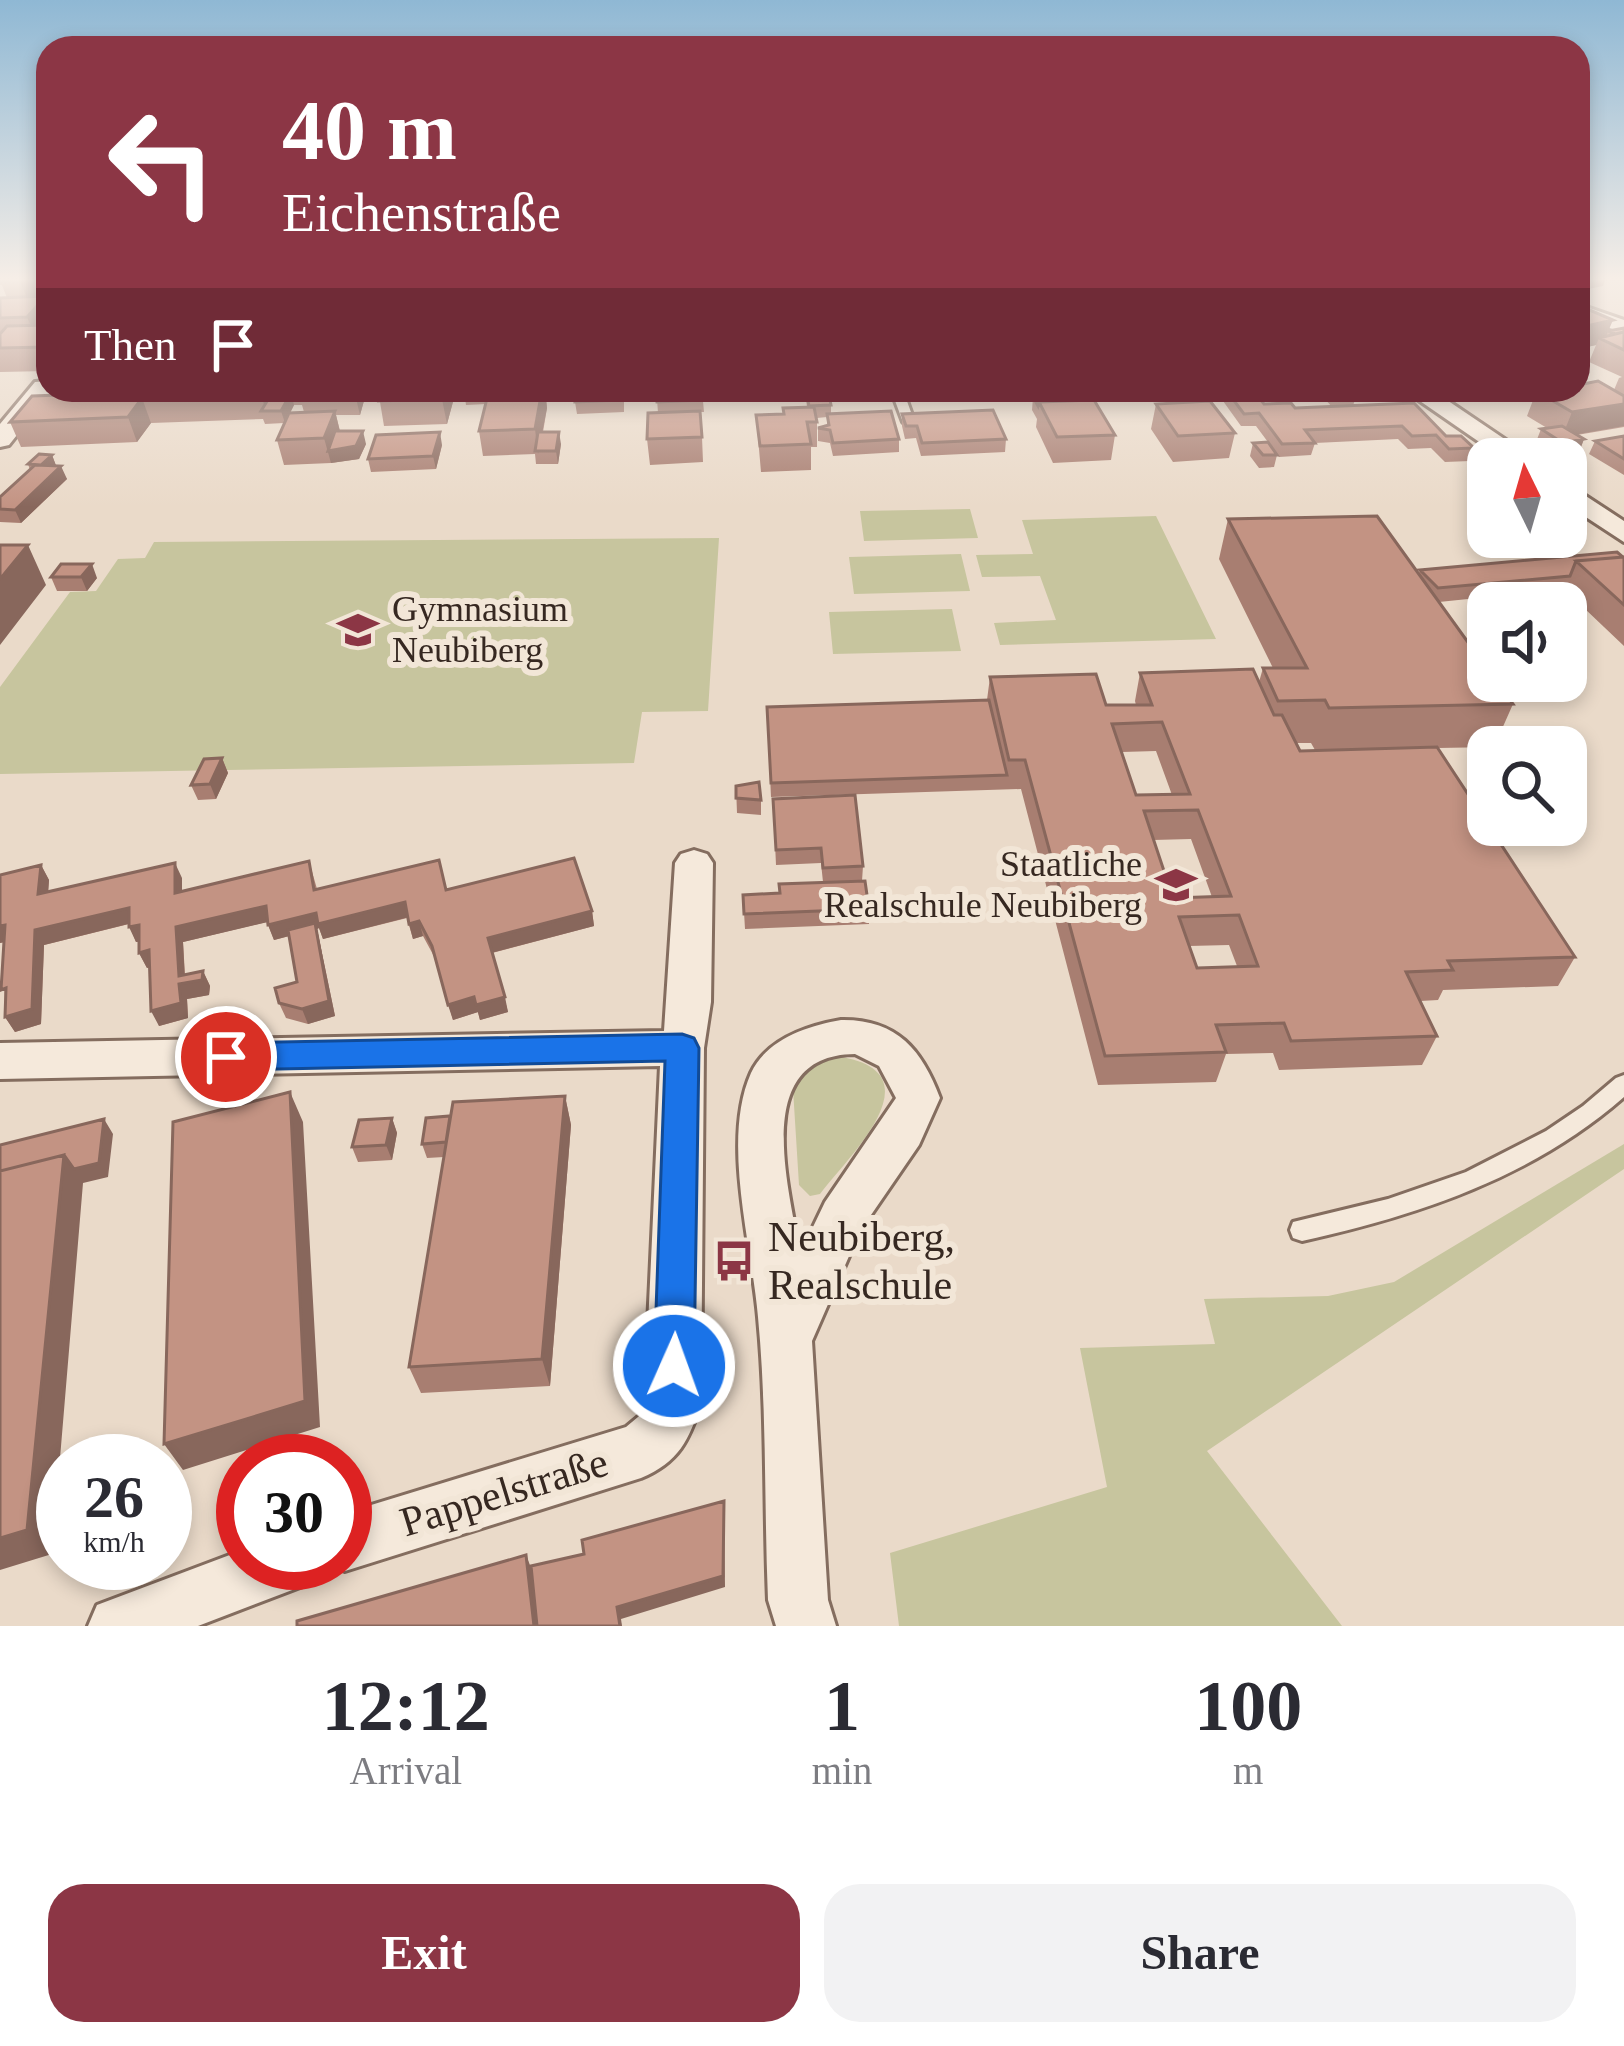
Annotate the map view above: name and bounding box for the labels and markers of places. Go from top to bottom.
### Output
place label: Gymnasium Neubiberg [392,589,568,670]
school or university icon: Gymnasium Neubiberg [335,607,381,653]
place label: Staatliche Realschule Neubiberg [824,844,1142,925]
school or university icon: Staatliche Realschule Neubiberg [1153,862,1199,908]
pin [175,1006,277,1108]
place label: Neubiberg, Realschule [768,1214,955,1308]
bus stop icon: Neubiberg, Realschule [711,1238,757,1284]

